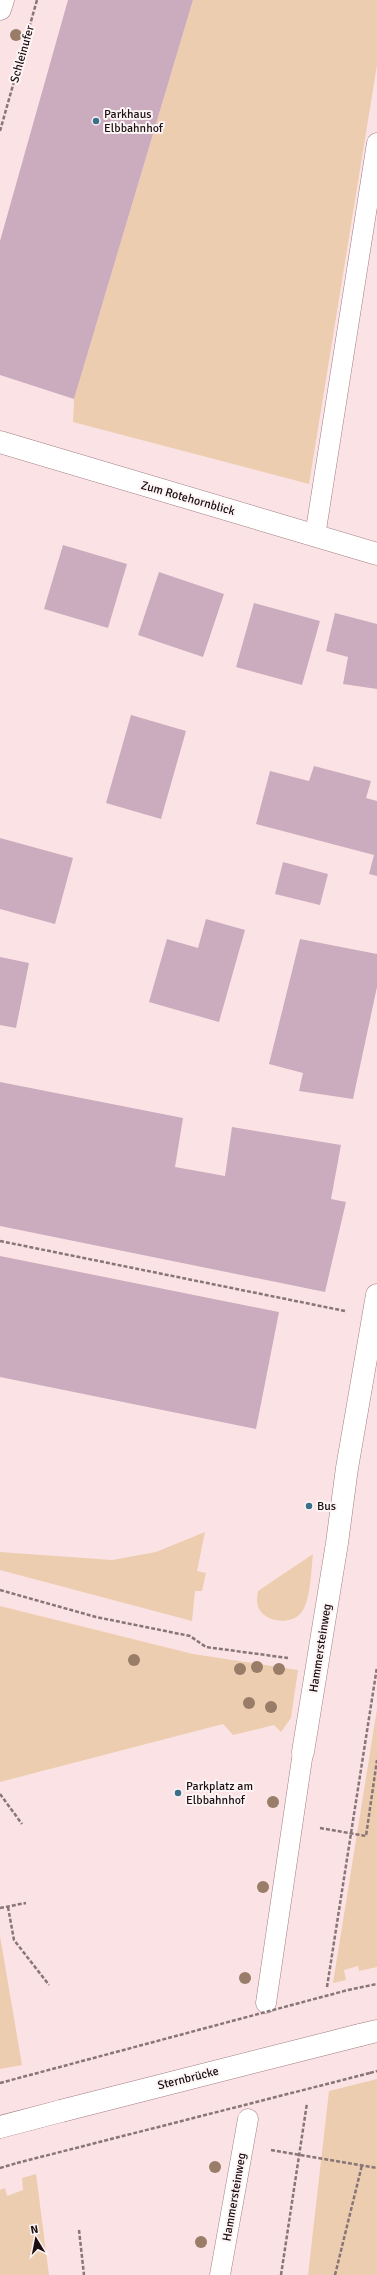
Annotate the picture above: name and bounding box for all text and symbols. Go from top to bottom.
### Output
street label: Schleinufer [7,23,38,85]
place label: Parkhaus Elbbahnhof [104,107,164,136]
marker: Parkhaus Elbbahnhof [91,116,101,126]
street label: Zum Rotehornblick [139,478,237,519]
place label: Bus [317,1499,336,1514]
marker: Bus [304,1501,314,1511]
street label: Hammersteinweg [306,1603,335,1693]
place label: Parkplatz am Elbbahnhof [186,1779,253,1808]
marker: Parkplatz am Elbbahnhof [173,1788,183,1798]
street label: Sternbrücke [156,2064,220,2093]
street label: Hammersteinweg [219,2152,250,2242]
north arrow [16,2219,56,2259]
text: N [29,2223,39,2237]

